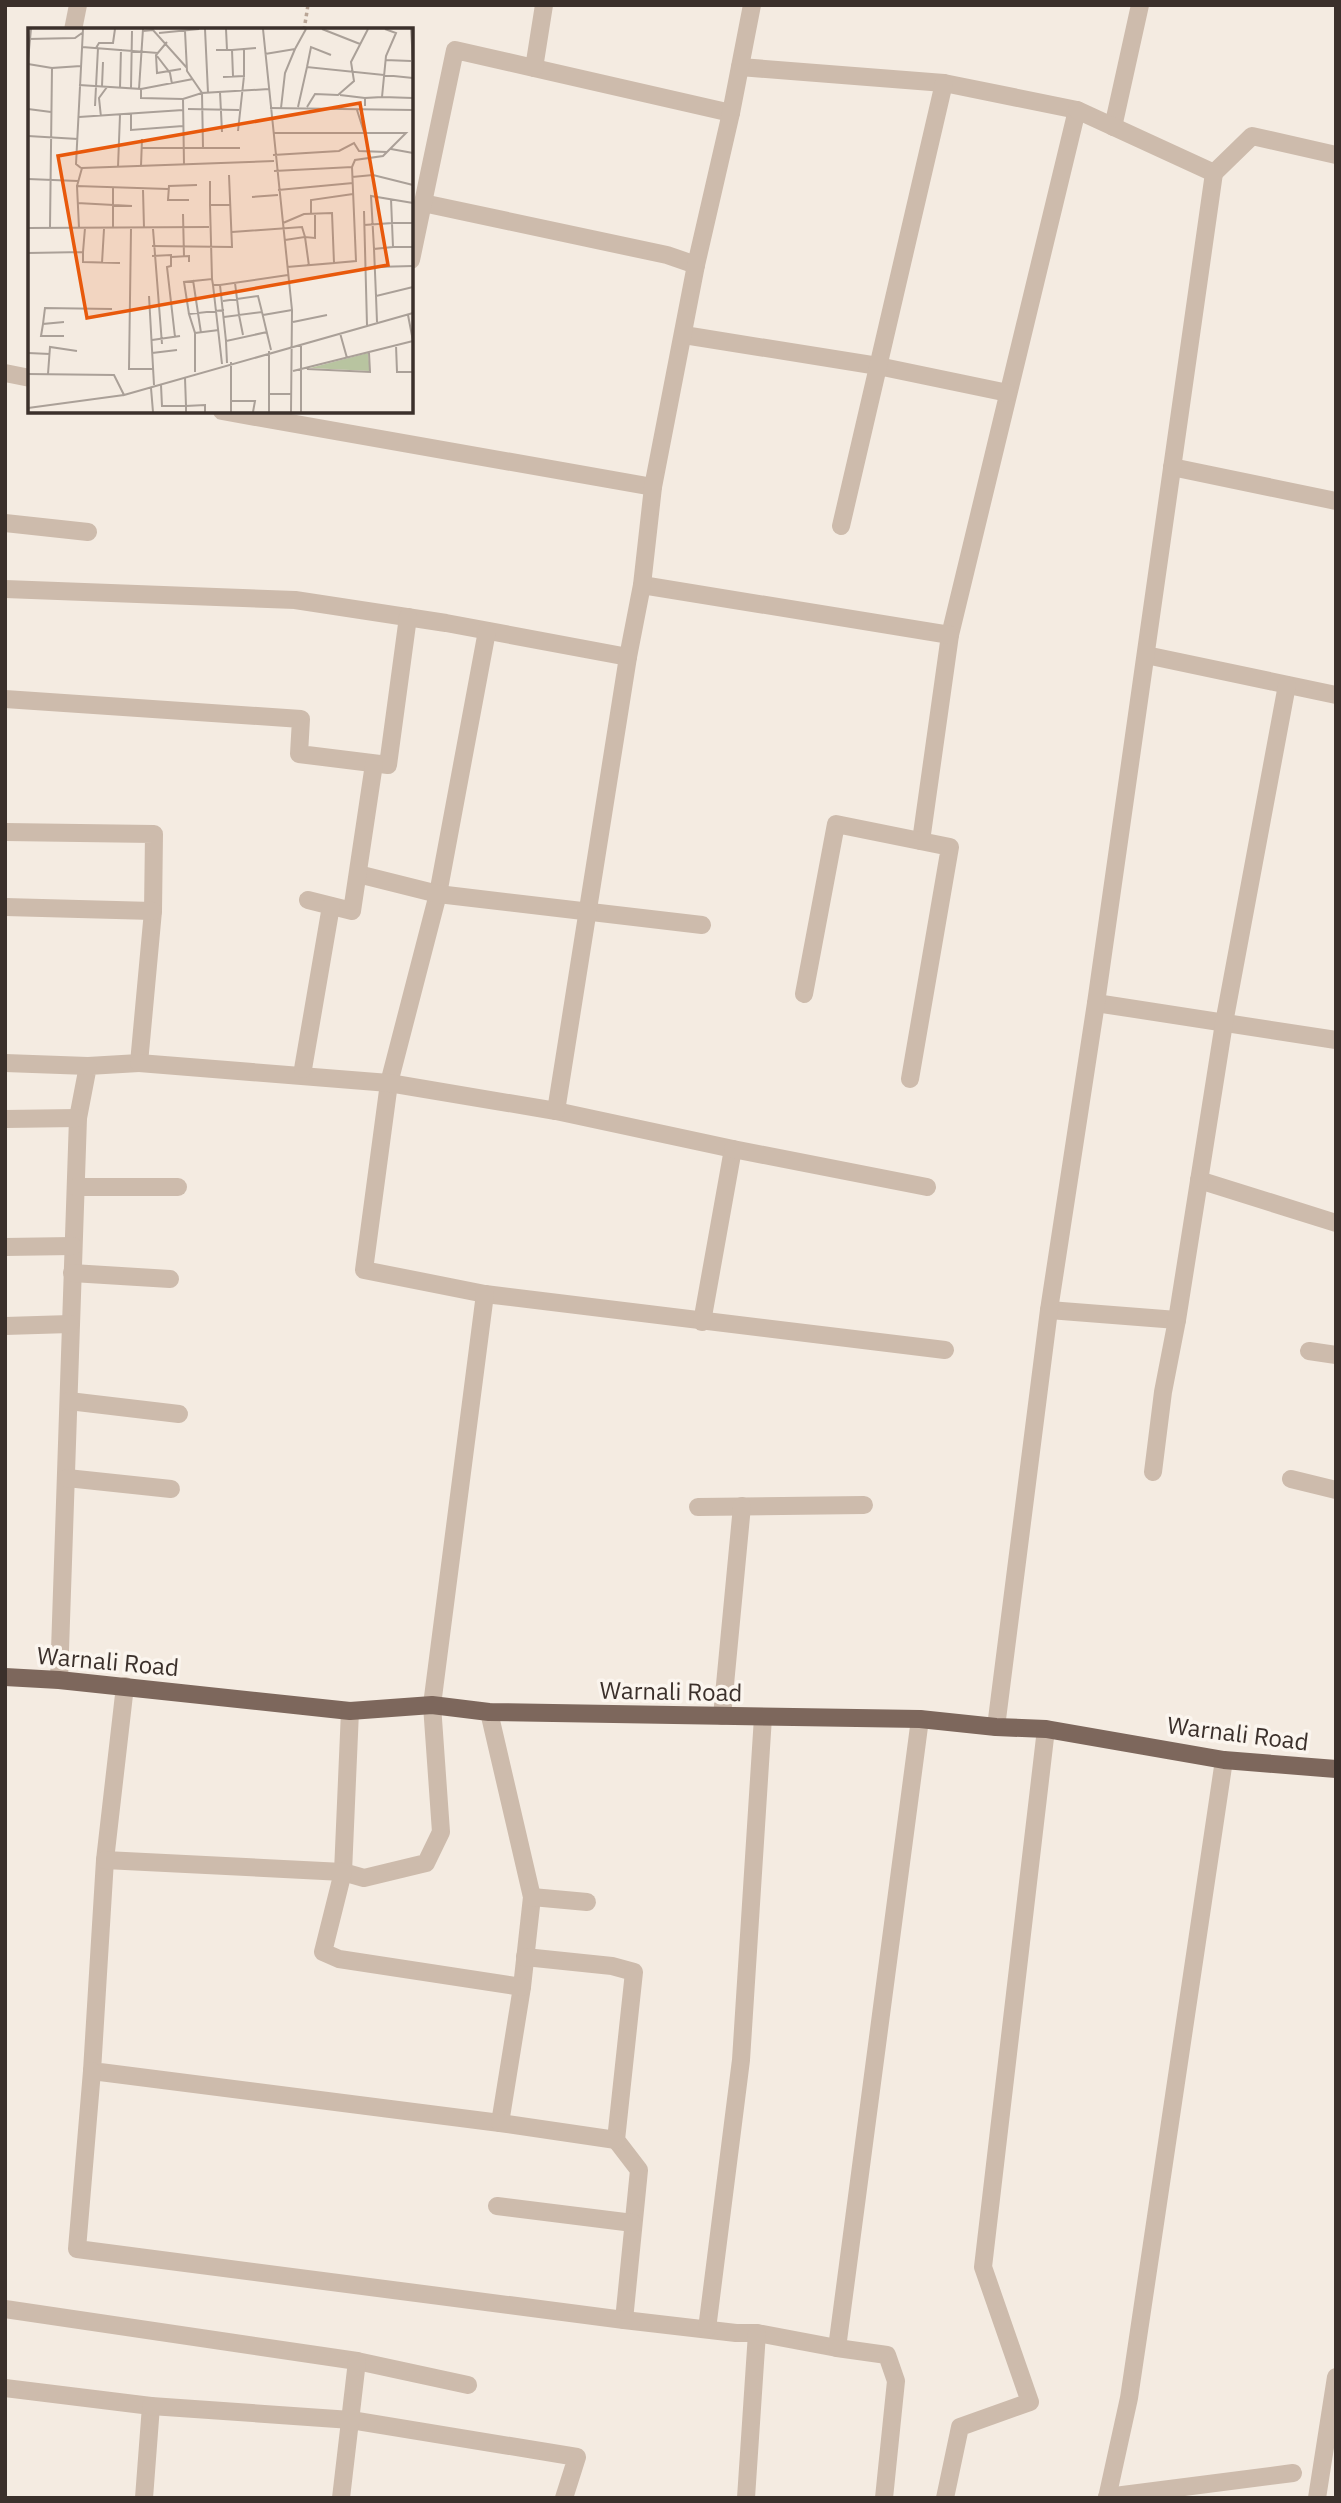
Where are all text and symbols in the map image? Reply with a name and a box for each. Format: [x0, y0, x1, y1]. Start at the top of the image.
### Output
inset map [28, 28, 413, 413]
street label: Warnali Road [36, 1639, 180, 1683]
street label: Warnali Road [599, 1674, 743, 1708]
street label: Warnali Road [1165, 1708, 1311, 1758]

